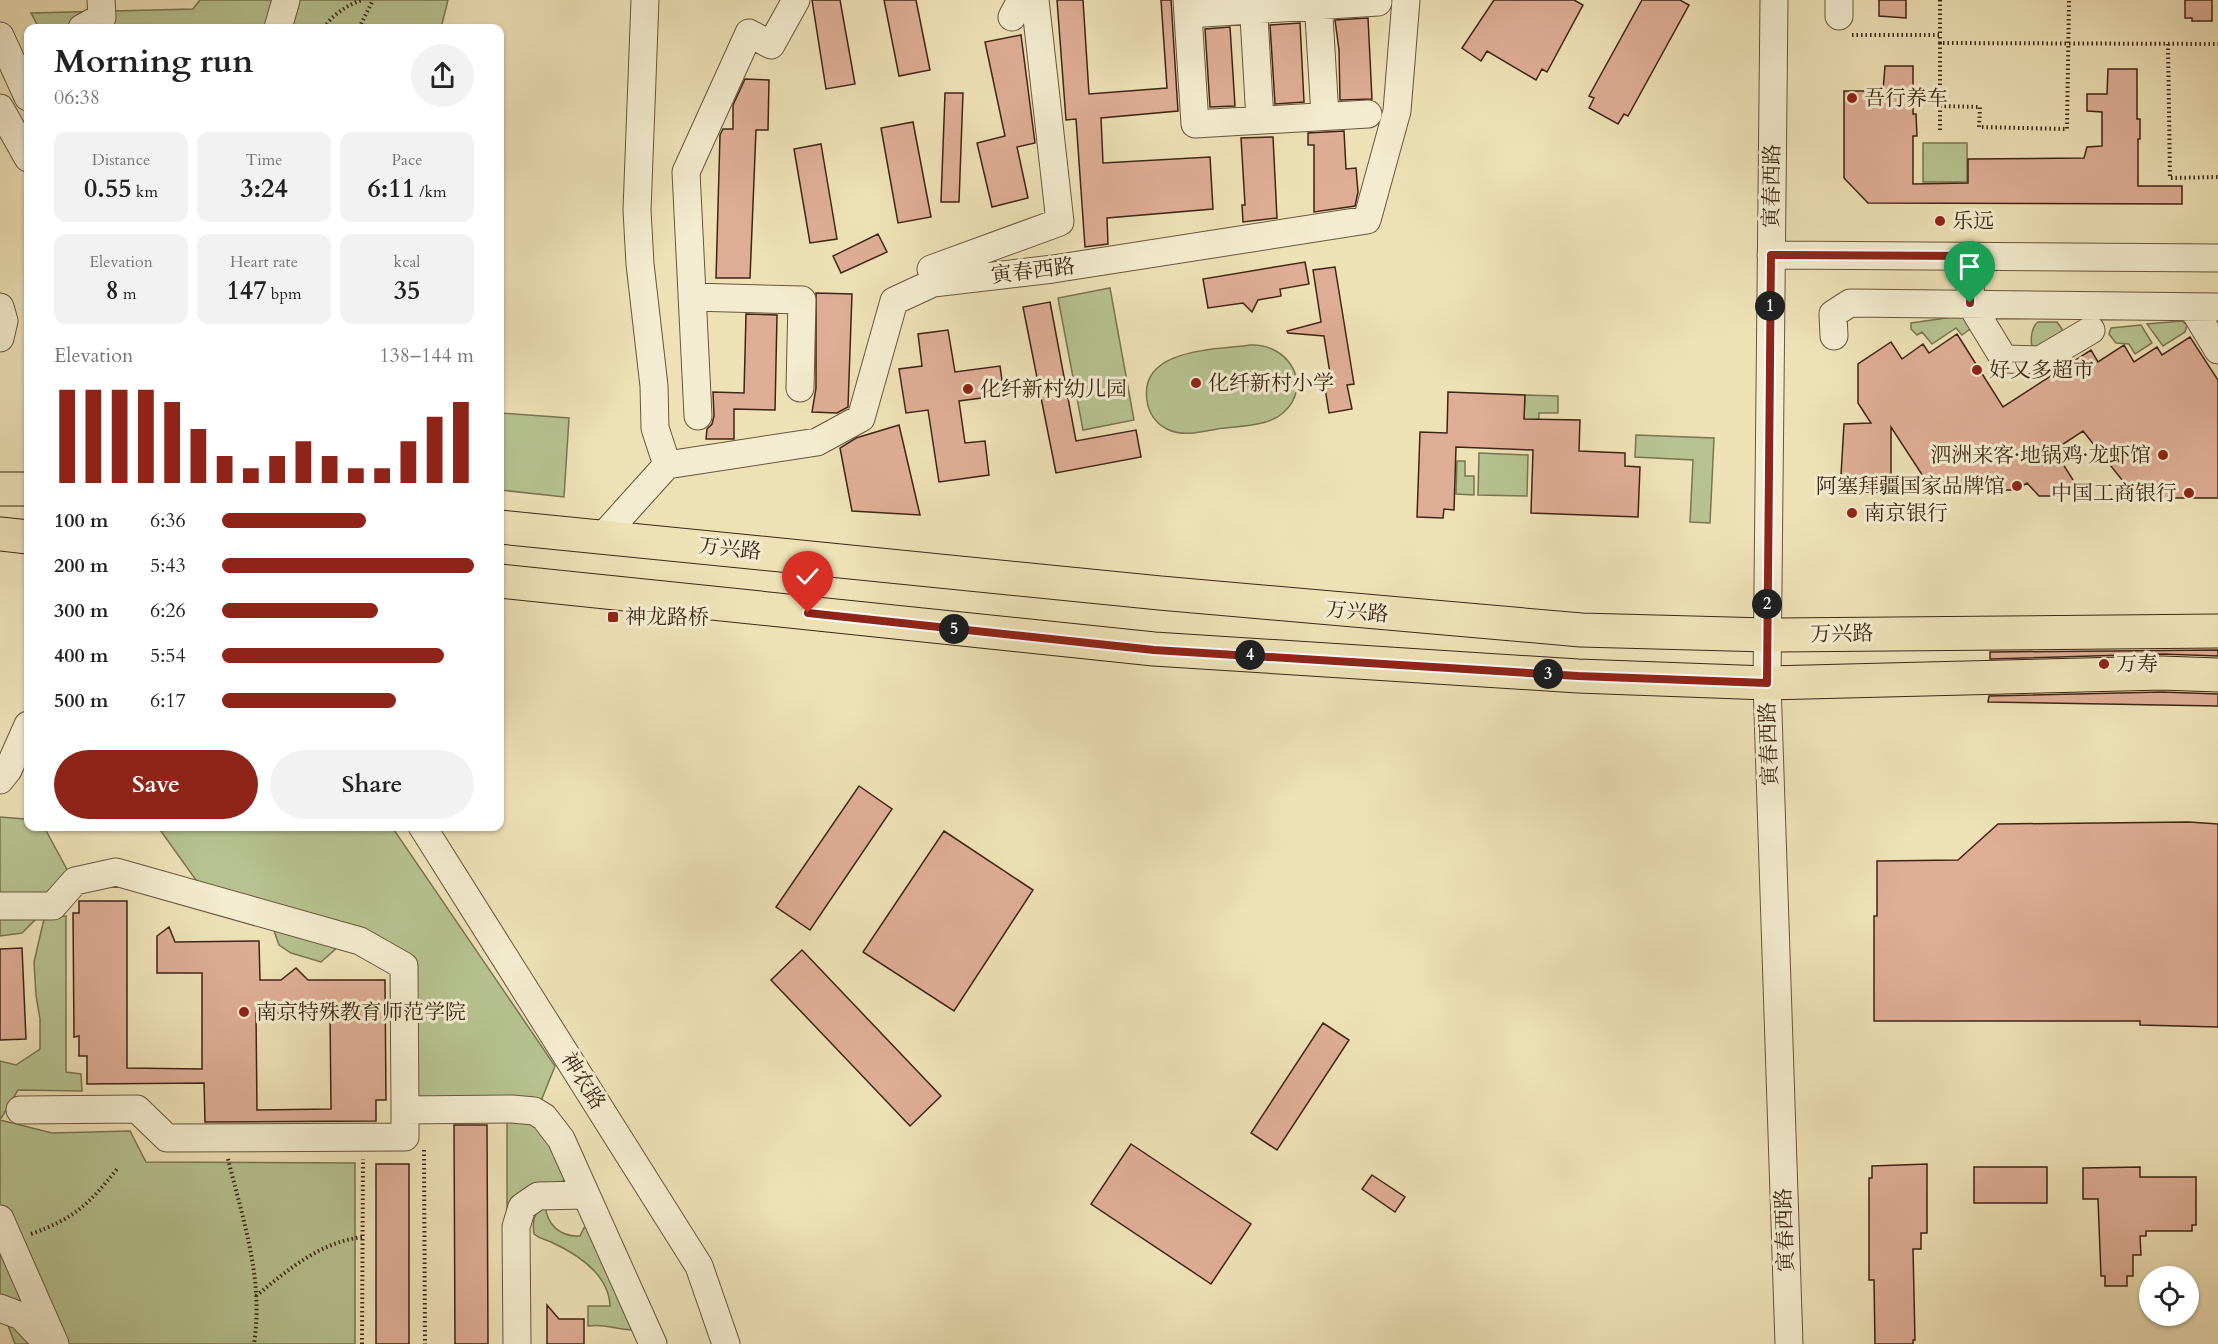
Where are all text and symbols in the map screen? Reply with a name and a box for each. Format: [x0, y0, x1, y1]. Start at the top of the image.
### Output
text: Morning run [54, 39, 254, 84]
button: share [411, 44, 474, 107]
text: 06:38 [54, 84, 100, 111]
place label: 吾行养车 [1864, 84, 1948, 113]
marker: 吾行养车 [1845, 91, 1859, 105]
street label: 寅春西路 [1757, 144, 1787, 228]
text: Distance [92, 149, 150, 171]
text: Time [245, 149, 283, 171]
text: Pace [392, 149, 422, 171]
text: 0.55 [84, 171, 132, 206]
text: 3:24 [240, 171, 288, 206]
text: 6:11 [367, 171, 415, 206]
text: km [132, 181, 158, 203]
text: /km [415, 181, 447, 203]
place label: 乐远 [1952, 207, 1994, 236]
marker: 乐远 [1933, 214, 1947, 228]
pin [1944, 241, 1995, 303]
icon: arrive [1953, 250, 1986, 283]
text: Elevation [89, 251, 153, 273]
text: Heart rate [230, 251, 298, 273]
text: kcal [394, 251, 420, 273]
street label: 寅春西路 [990, 251, 1076, 291]
text: 8 [105, 273, 119, 308]
text: 147 [227, 273, 267, 308]
text: 35 [394, 273, 420, 308]
text: m [119, 283, 137, 305]
text: bpm [267, 283, 301, 305]
pin: 1 [1755, 291, 1785, 321]
text: 1 [1766, 295, 1774, 317]
text: Elevation [54, 342, 133, 369]
text: 138–144 m [379, 342, 474, 369]
place label: 好又多超市 [1989, 356, 2094, 385]
marker: 好又多超市 [1970, 363, 1984, 377]
place label: 化纤新村小学 [1208, 369, 1334, 398]
place label: 化纤新村幼儿园 [980, 375, 1127, 404]
marker: 化纤新村小学 [1189, 376, 1203, 390]
marker: 化纤新村幼儿园 [961, 382, 975, 396]
place label: 泗洲来客·地锅鸡·龙虾馆 [1930, 441, 2151, 470]
marker: 泗洲来客·地锅鸡·龙虾馆 [2156, 448, 2170, 462]
place label: 阿塞拜疆国家品牌馆 [1816, 472, 2005, 501]
marker: 阿塞拜疆国家品牌馆 [2010, 479, 2024, 493]
place label: 中国工商银行 [2051, 479, 2177, 508]
marker: 中国工商银行 [2182, 486, 2196, 500]
place label: 南京银行 [1864, 499, 1948, 528]
marker: 南京银行 [1845, 506, 1859, 520]
text: 100 m [54, 507, 109, 534]
text: 6:36 [150, 507, 186, 534]
street label: 万兴路 [697, 531, 763, 567]
pin [782, 551, 833, 613]
text: 200 m [54, 552, 109, 579]
text: 5:43 [150, 552, 186, 579]
icon: check [791, 560, 824, 593]
pin: 2 [1752, 589, 1782, 619]
text: 2 [1763, 593, 1771, 615]
street label: 万兴路 [1324, 595, 1390, 629]
text: 300 m [54, 597, 109, 624]
text: 6:26 [150, 597, 186, 624]
place label: 神龙路桥 [625, 603, 709, 632]
marker: 神龙路桥 [606, 610, 620, 624]
pin: 5 [939, 614, 969, 644]
text: 5 [950, 618, 958, 640]
street label: 万兴路 [1810, 619, 1874, 649]
pin: 4 [1235, 640, 1265, 670]
text: 400 m [54, 642, 109, 669]
text: 5:54 [150, 642, 186, 669]
text: 4 [1246, 644, 1254, 666]
place label: 万寿 [2116, 650, 2158, 679]
marker: 万寿 [2097, 657, 2111, 671]
pin: 3 [1533, 659, 1563, 689]
text: 3 [1544, 663, 1552, 685]
text: 500 m [54, 687, 109, 714]
text: 6:17 [150, 687, 186, 714]
street label: 寅春西路 [1753, 702, 1785, 786]
button: Save [54, 750, 258, 819]
button: Share [270, 750, 474, 819]
place label: 南京特殊教育师范学院 [256, 998, 466, 1027]
marker: 南京特殊教育师范学院 [237, 1005, 251, 1019]
street label: 神农路 [554, 1047, 612, 1115]
street label: 寅春西路 [1769, 1188, 1801, 1272]
map controls [2139, 1266, 2199, 1326]
button: locate [2139, 1266, 2199, 1326]

